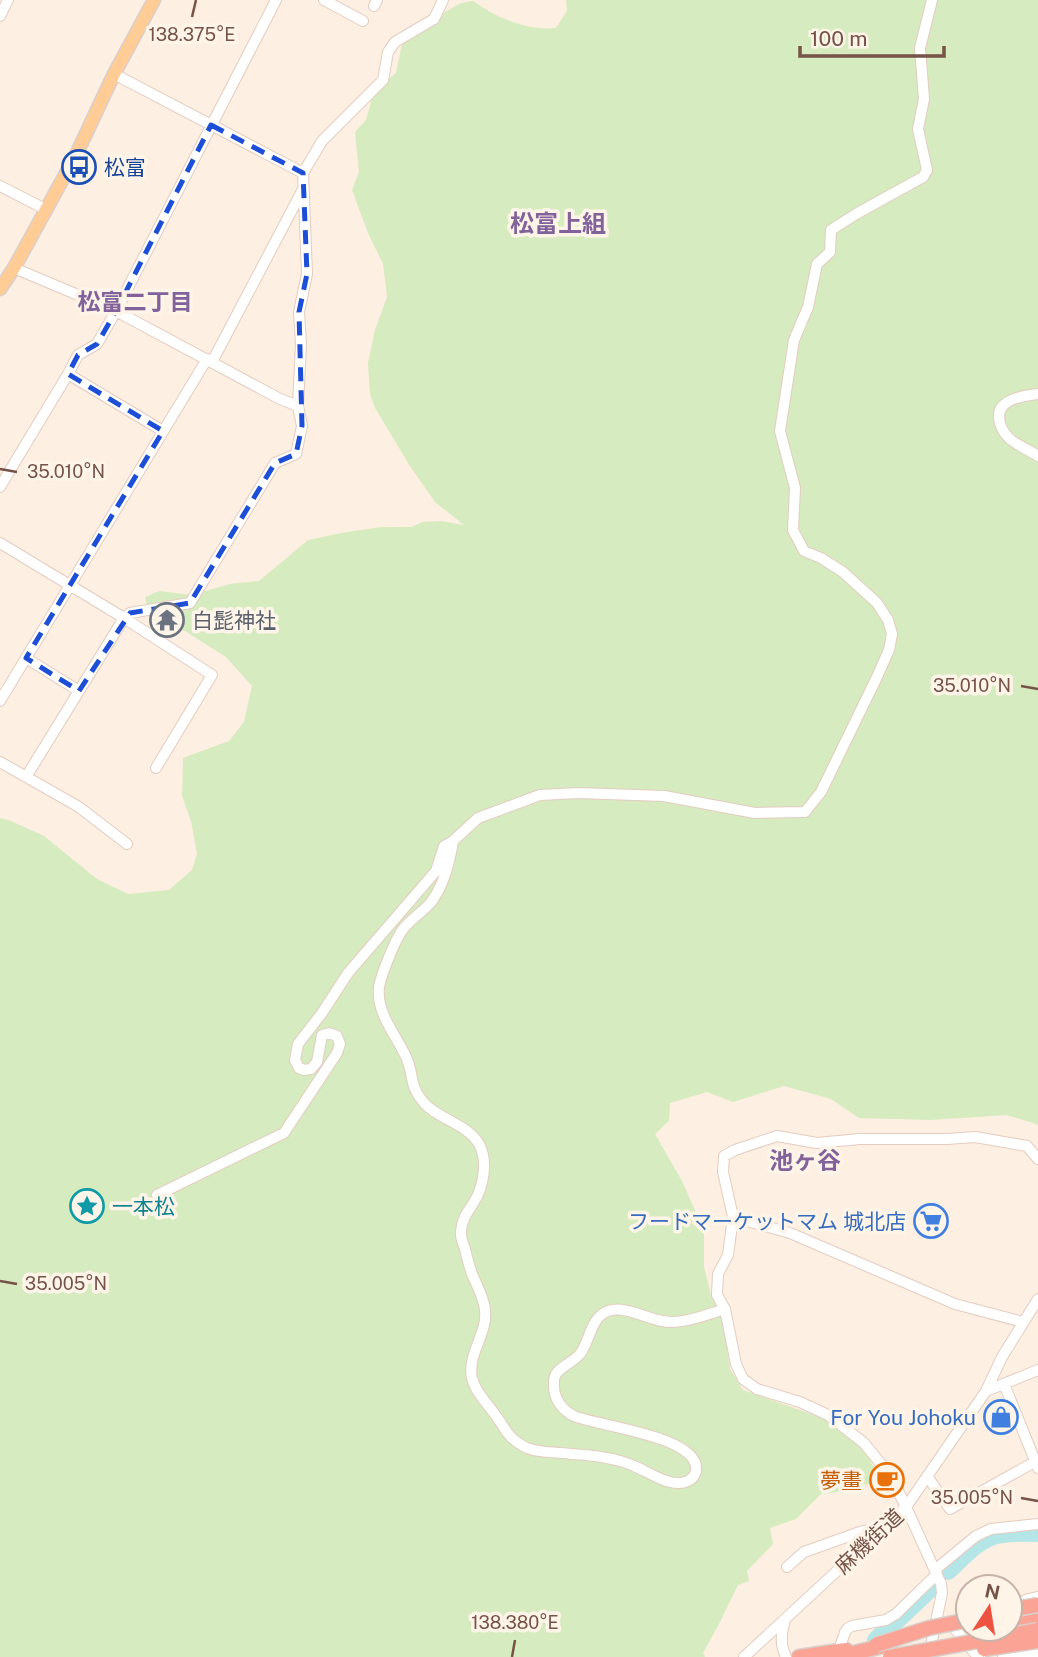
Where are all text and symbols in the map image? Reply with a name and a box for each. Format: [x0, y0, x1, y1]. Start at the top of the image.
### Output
scale bar [800, 14, 944, 58]
text: 138.375°E [148, 24, 236, 45]
text: 100 m [810, 26, 867, 51]
bus stop icon: 松富 [60, 148, 98, 186]
place label: 松富 [104, 155, 146, 180]
district label: 松富上組 [510, 209, 606, 237]
district label: 松富二丁目 [78, 288, 193, 315]
text: 35.010°N [27, 461, 105, 482]
temple icon: 白髭神社 [148, 601, 186, 639]
place label: 白髭神社 [192, 608, 276, 633]
text: 35.010°N [933, 675, 1011, 696]
district label: 池ヶ谷 [769, 1146, 841, 1174]
place icon: 一本松 [68, 1187, 106, 1225]
place label: 一本松 [112, 1194, 175, 1219]
supermarket icon: フードマーケットマム 城北店 [912, 1202, 950, 1240]
place label: フードマーケットマム 城北店 [628, 1209, 906, 1234]
text: 35.005°N [25, 1273, 107, 1294]
shop icon: For You Johoku [982, 1398, 1020, 1436]
place label: For You Johoku [830, 1405, 976, 1430]
cafe icon: 夢畫 [868, 1461, 906, 1499]
place label: 夢畫 [820, 1468, 862, 1493]
text: 35.005°N [931, 1487, 1013, 1508]
street label: 麻機街道 [830, 1503, 908, 1579]
north arrow [954, 1573, 1024, 1643]
text: N [983, 1579, 1002, 1604]
text: 138.380°E [471, 1612, 559, 1633]

